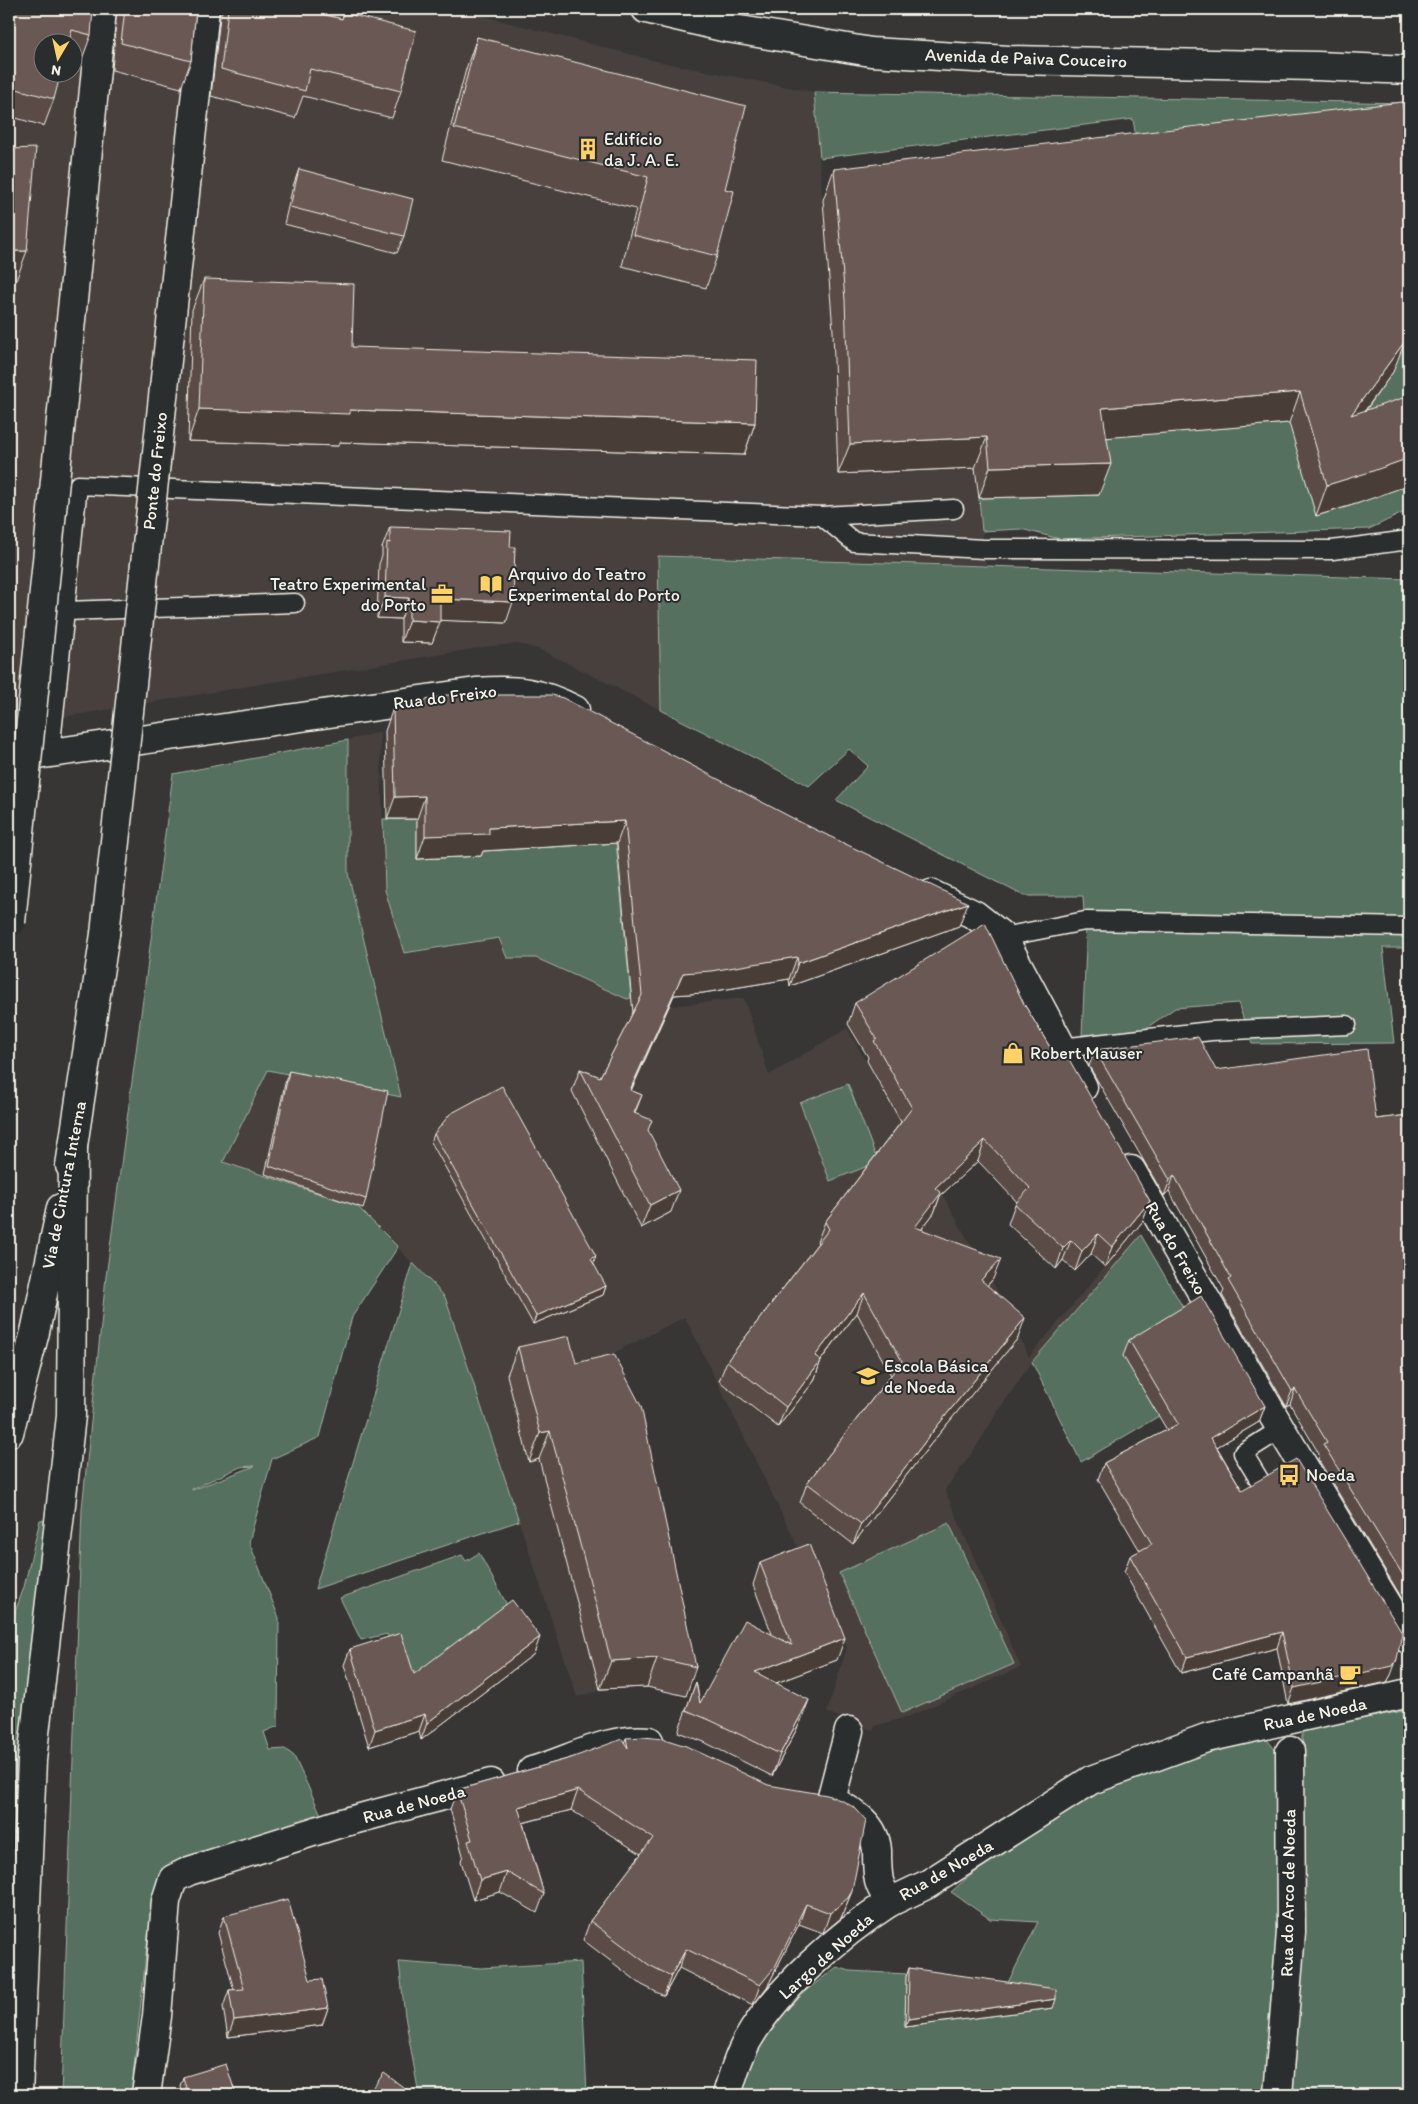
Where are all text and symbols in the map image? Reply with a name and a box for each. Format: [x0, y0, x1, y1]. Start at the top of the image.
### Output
north arrow [32, 32, 82, 82]
street label: Avenida de Paiva Couceiro [925, 43, 1127, 73]
text: N [50, 61, 62, 79]
place label: Edifício da J. A. E. [604, 128, 679, 171]
building icon: Edifício da J. A. E. [575, 136, 601, 162]
street label: Ponte do Freixo [138, 411, 172, 531]
place label: Arquivo do Teatro Experimental do Porto [508, 563, 680, 606]
library icon: Arquivo do Teatro Experimental do Porto [478, 571, 504, 597]
place label: Teatro Experimental do Porto [270, 573, 426, 616]
office icon: Teatro Experimental do Porto [429, 581, 455, 607]
street label: Rua do Freixo [392, 680, 498, 714]
shop icon: Robert Mauser [1000, 1040, 1026, 1066]
place label: Robert Mauser [1030, 1042, 1142, 1064]
street label: Via de Cintura Interna [37, 1099, 91, 1271]
street label: Rua do Freixo [1140, 1197, 1212, 1299]
place label: Escola Básica de Noeda [884, 1355, 989, 1398]
school or university icon: Escola Básica de Noeda [855, 1363, 881, 1389]
bus stop icon: Noeda [1276, 1462, 1302, 1488]
place label: Noeda [1306, 1464, 1356, 1486]
cafe icon: Café Campanhã [1337, 1661, 1363, 1687]
place label: Café Campanhã [1212, 1663, 1335, 1685]
street label: Rua de Noeda [1261, 1692, 1369, 1736]
street label: Rua de Noeda [360, 1780, 468, 1828]
street label: Rua do Arco de Noeda [1276, 1809, 1300, 1977]
street label: Rua de Noeda [895, 1834, 998, 1906]
street label: Largo de Noeda [774, 1907, 878, 2004]

